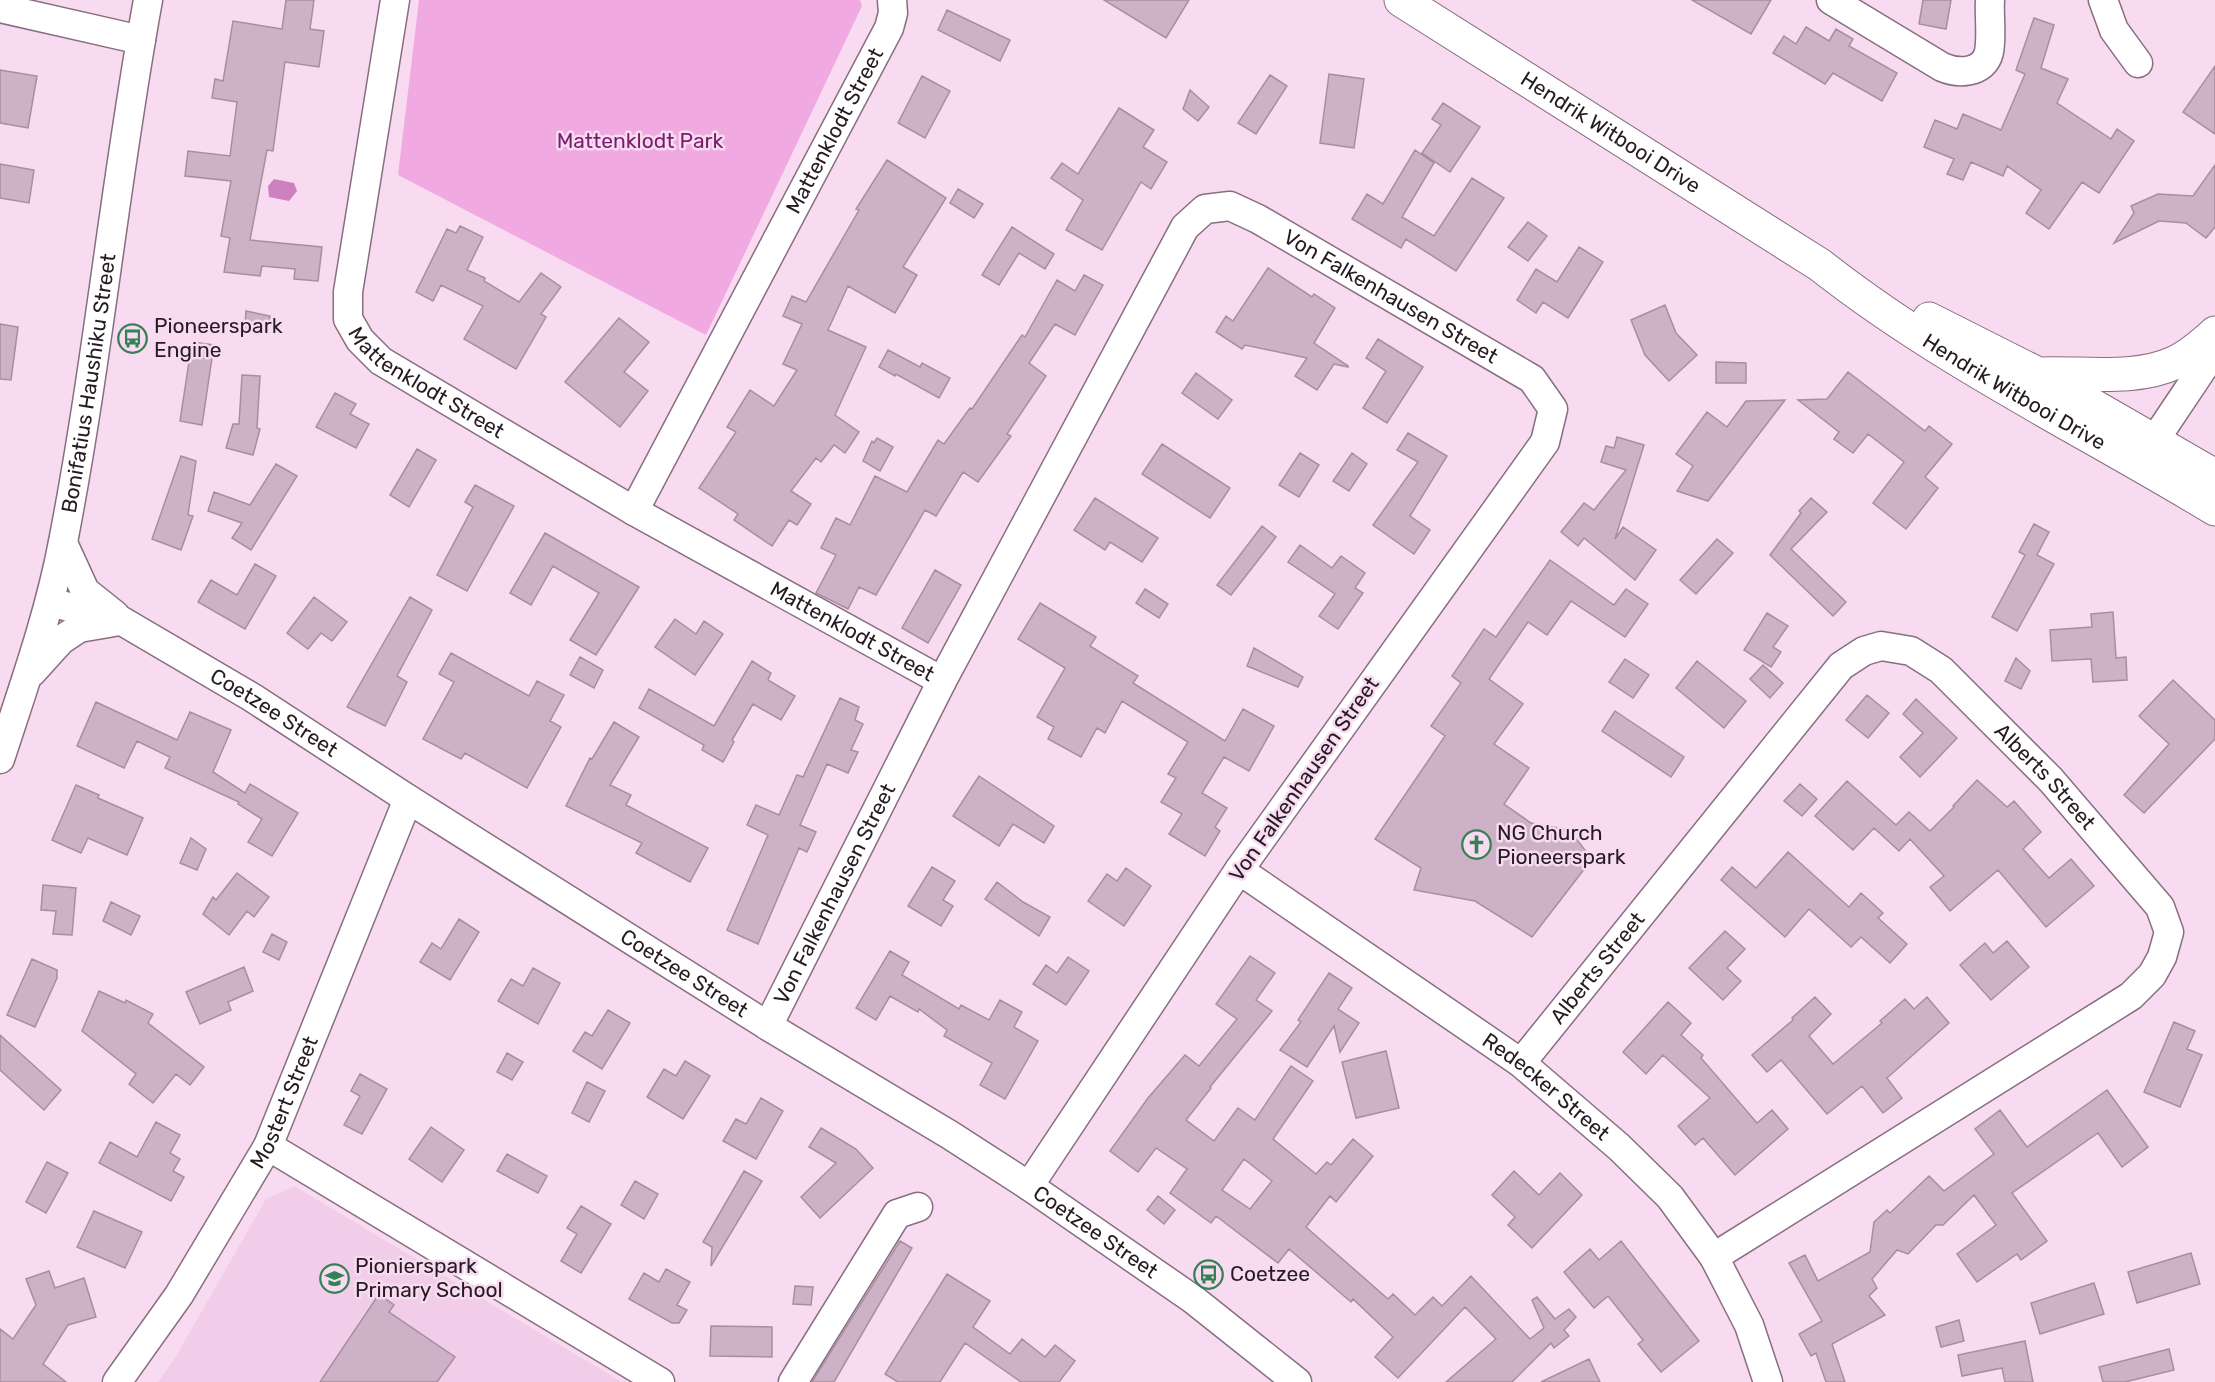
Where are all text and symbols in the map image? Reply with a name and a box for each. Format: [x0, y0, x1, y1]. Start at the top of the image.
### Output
street label: Mattenklodt Street [780, 43, 888, 218]
street label: Hendrik Witbooi Drive [1516, 66, 1705, 198]
park label: Mattenklodt Park [557, 128, 723, 153]
street label: Von Falkenhausen Street [1279, 224, 1503, 368]
street label: Bonifatius Haushiku Street [56, 252, 121, 515]
place label: Pioneerspark Engine [154, 313, 283, 362]
bus stop icon: Pioneerspark Engine [117, 322, 149, 354]
street label: Mattenklodt Street [343, 322, 509, 443]
street label: Hendrik Witbooi Drive [1918, 328, 2110, 455]
street label: Mattenklodt Street [766, 576, 939, 686]
street label: Coetzee Street [206, 663, 343, 762]
street label: Von Falkenhausen Street [1223, 672, 1384, 886]
street label: Alberts Street [1990, 718, 2101, 835]
street label: Von Falkenhausen Street [768, 779, 900, 1008]
place label: NG Church Pioneerspark [1497, 820, 1626, 869]
church icon: NG Church Pioneerspark [1460, 829, 1492, 861]
street label: Alberts Street [1545, 907, 1650, 1029]
street label: Coetzee Street [616, 923, 753, 1022]
street label: Redecker Street [1478, 1027, 1615, 1145]
street label: Mostert Street [244, 1032, 323, 1173]
street label: Coetzee Street [1029, 1180, 1163, 1283]
place label: Pionierspark Primary School [355, 1253, 503, 1302]
bus stop icon: Coetzee [1193, 1258, 1225, 1290]
place label: Coetzee [1230, 1261, 1310, 1286]
school or university icon: Pionierspark Primary School [318, 1262, 350, 1294]

